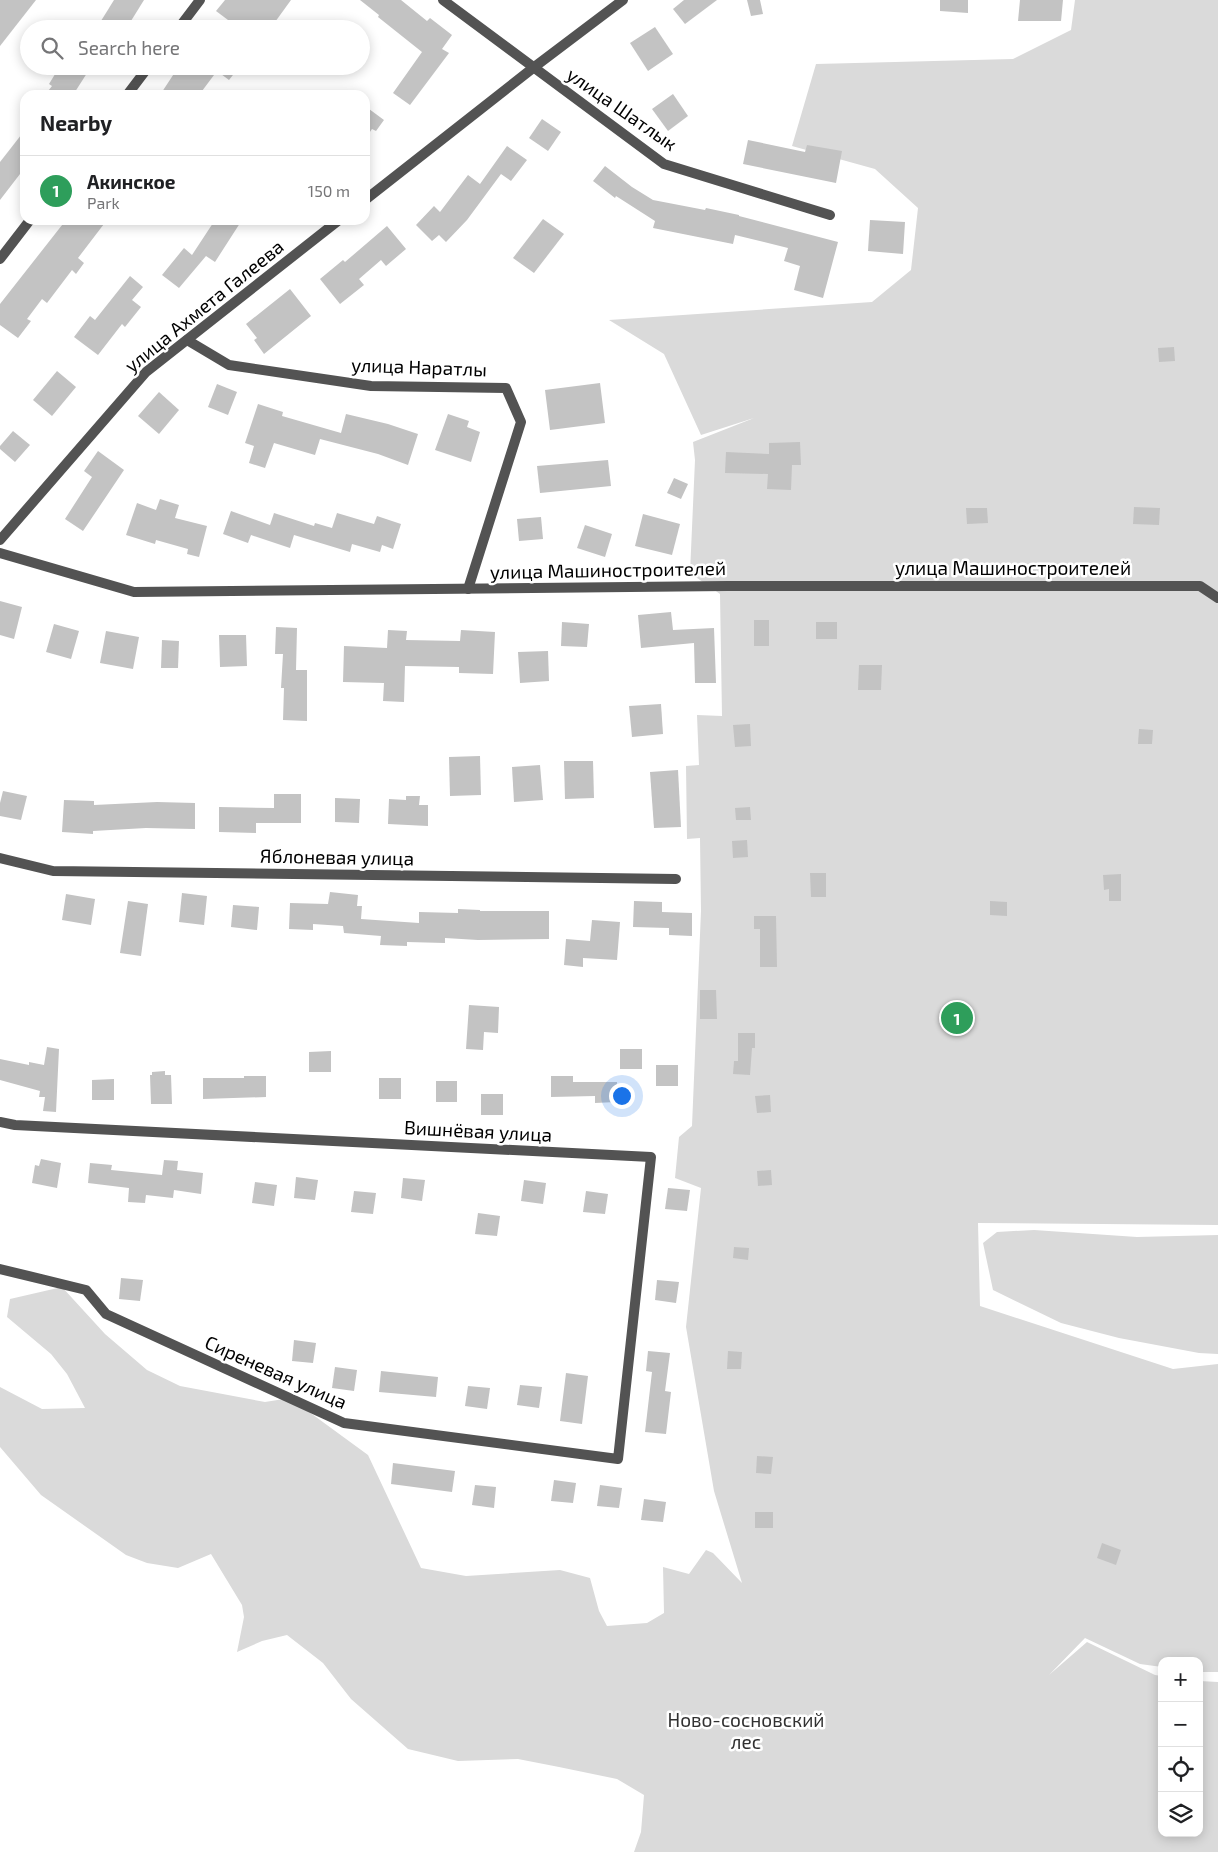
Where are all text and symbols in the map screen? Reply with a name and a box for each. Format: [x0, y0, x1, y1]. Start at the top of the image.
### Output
search box [20, 20, 370, 75]
icon: search [38, 34, 66, 62]
text: Search here [78, 36, 180, 59]
street label: улица Шатлык [562, 62, 682, 156]
text: Nearby [40, 110, 112, 135]
text: Акинское [87, 170, 176, 193]
text: 1 [53, 181, 59, 200]
text: 150 m [308, 181, 350, 200]
text: Park [87, 193, 120, 212]
street label: улица Ахмета Галеева [120, 234, 288, 378]
street label: улица Наратлы [351, 353, 487, 381]
street label: улица Машиностроителей [490, 556, 726, 584]
street label: улица Машиностроителей [895, 556, 1131, 580]
street label: Яблоневая улица [260, 844, 414, 870]
pin: 1 [941, 999, 973, 1037]
your location [609, 1083, 635, 1109]
street label: Вишнёвая улица [403, 1115, 553, 1147]
street label: Сиреневая улица [201, 1330, 351, 1414]
map controls [1158, 1657, 1203, 1837]
button: + [1158, 1657, 1203, 1702]
button: − [1158, 1702, 1203, 1747]
park label: Ново-сосновский лес [667, 1708, 825, 1753]
button: locate [1158, 1747, 1203, 1792]
button: layers [1158, 1792, 1203, 1837]

